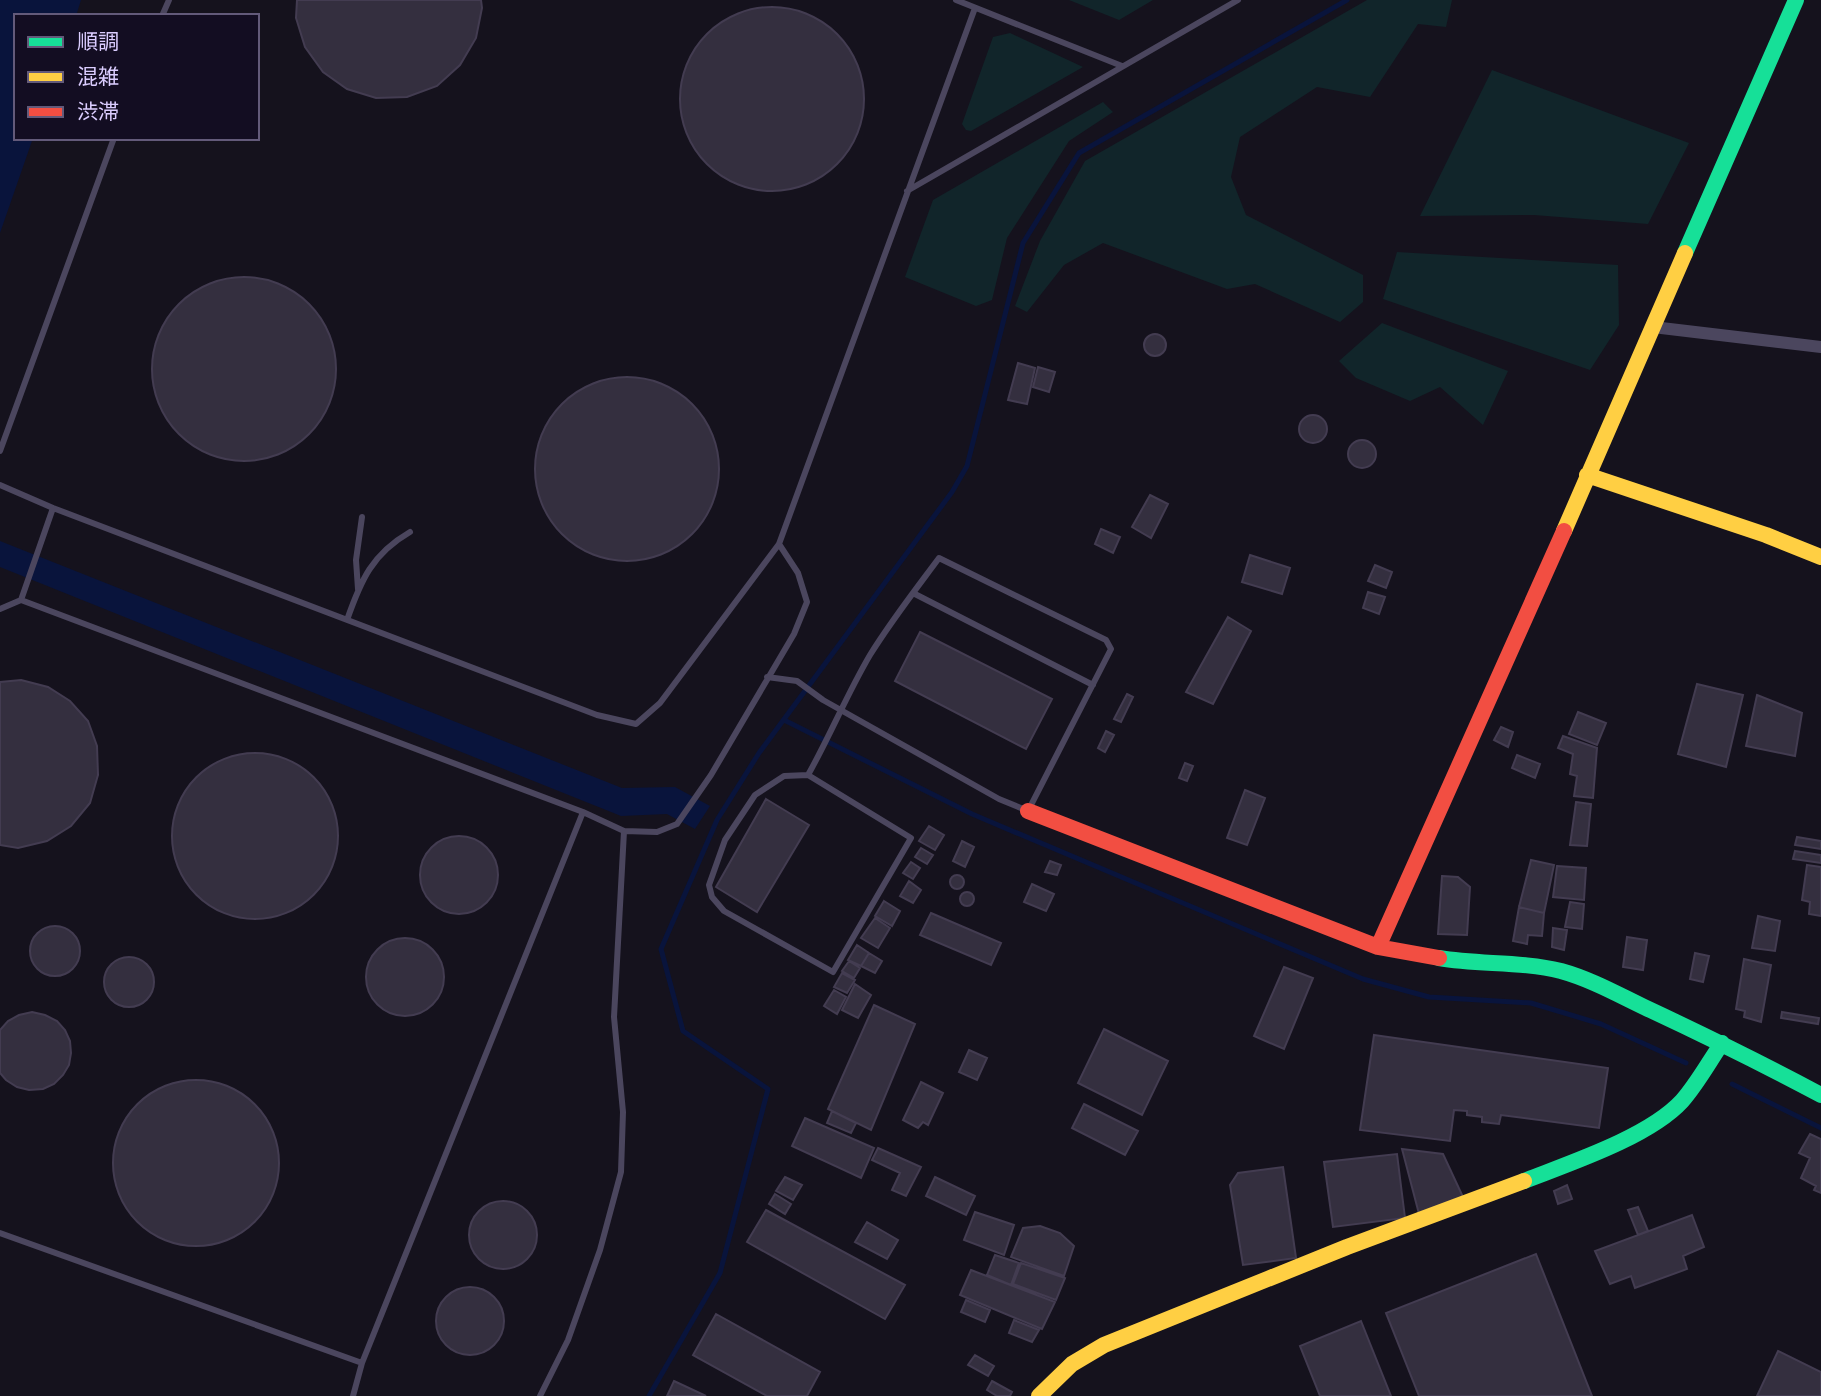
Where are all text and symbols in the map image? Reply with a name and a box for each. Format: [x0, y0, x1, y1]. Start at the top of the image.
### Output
legend [14, 14, 259, 140]
text: 順調 [77, 29, 119, 54]
text: 混雑 [77, 64, 119, 89]
text: 渋滞 [77, 99, 119, 124]

